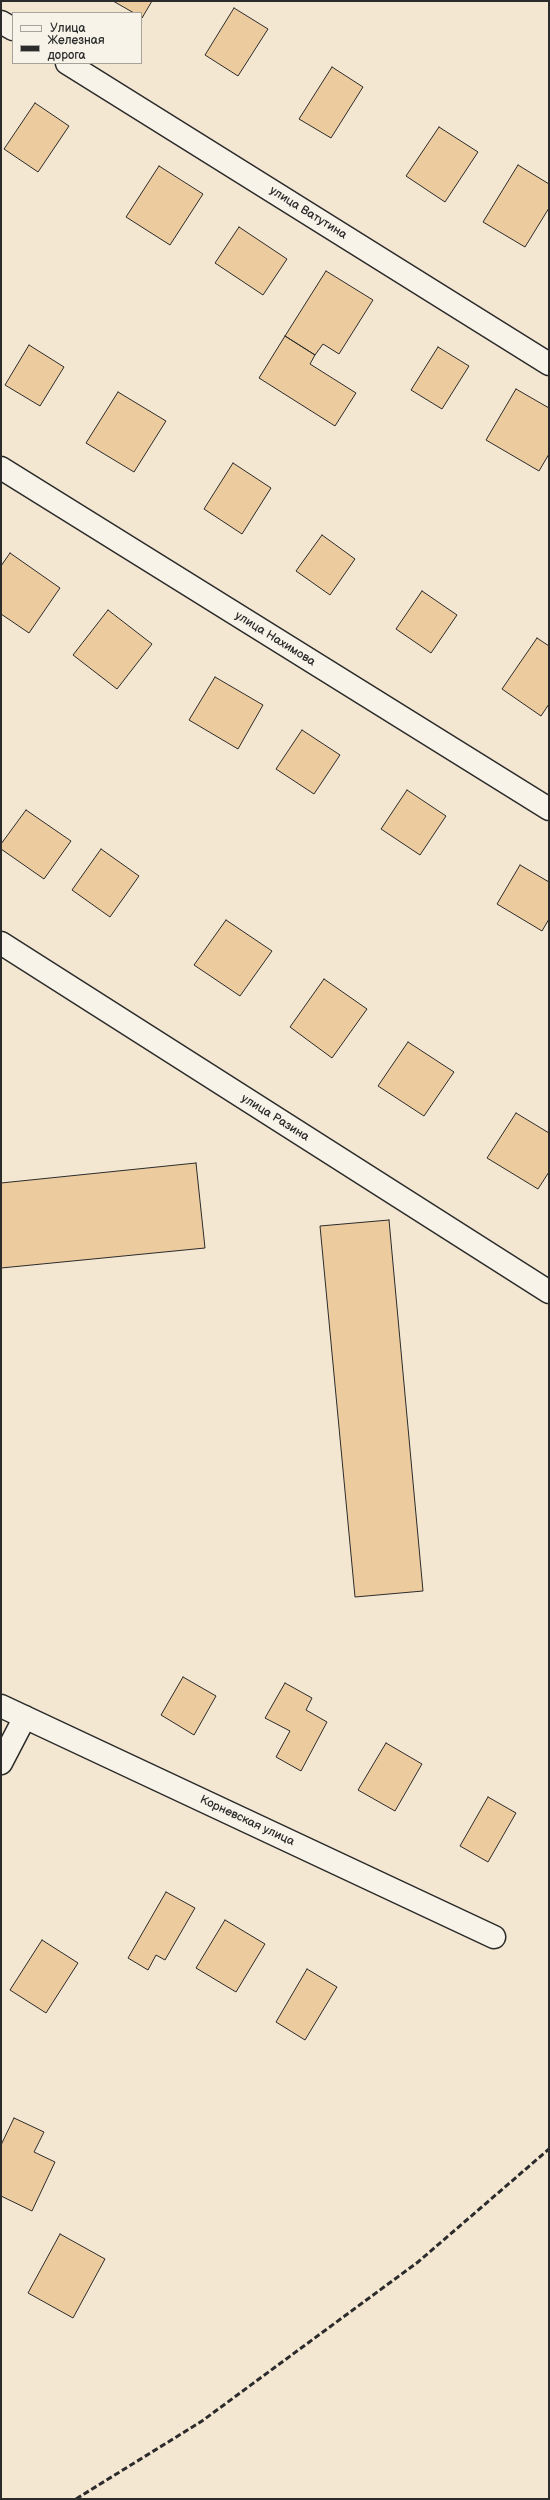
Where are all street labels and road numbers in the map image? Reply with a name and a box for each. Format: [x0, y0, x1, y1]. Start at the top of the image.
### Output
street label: улица Ватутина [267, 183, 349, 243]
street label: улица Нахимова [232, 608, 318, 670]
street label: улица Разина [238, 1091, 312, 1145]
street label: Корневская улица [197, 1793, 297, 1849]

